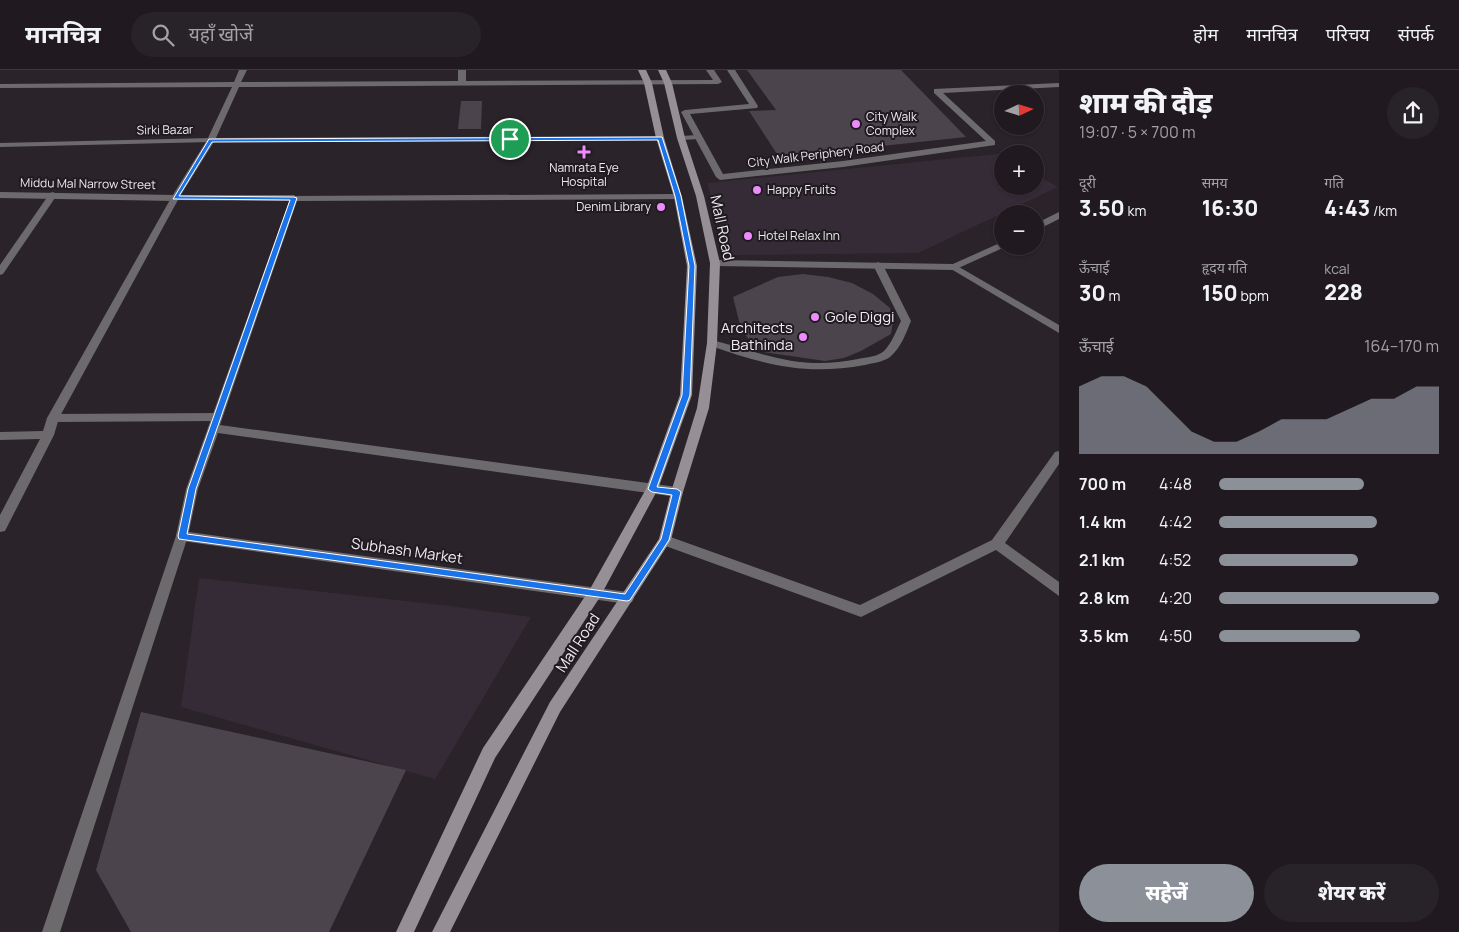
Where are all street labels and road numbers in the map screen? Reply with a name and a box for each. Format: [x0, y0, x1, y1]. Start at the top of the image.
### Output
street label: Sirki Bazar [136, 120, 194, 138]
street label: City Walk Periphery Road [747, 138, 885, 171]
street label: Middu Mal Narrow Street [20, 174, 156, 193]
street label: Mall Road [705, 193, 740, 263]
street label: Subhash Market [350, 532, 464, 569]
street label: Mall Road [551, 609, 604, 676]

